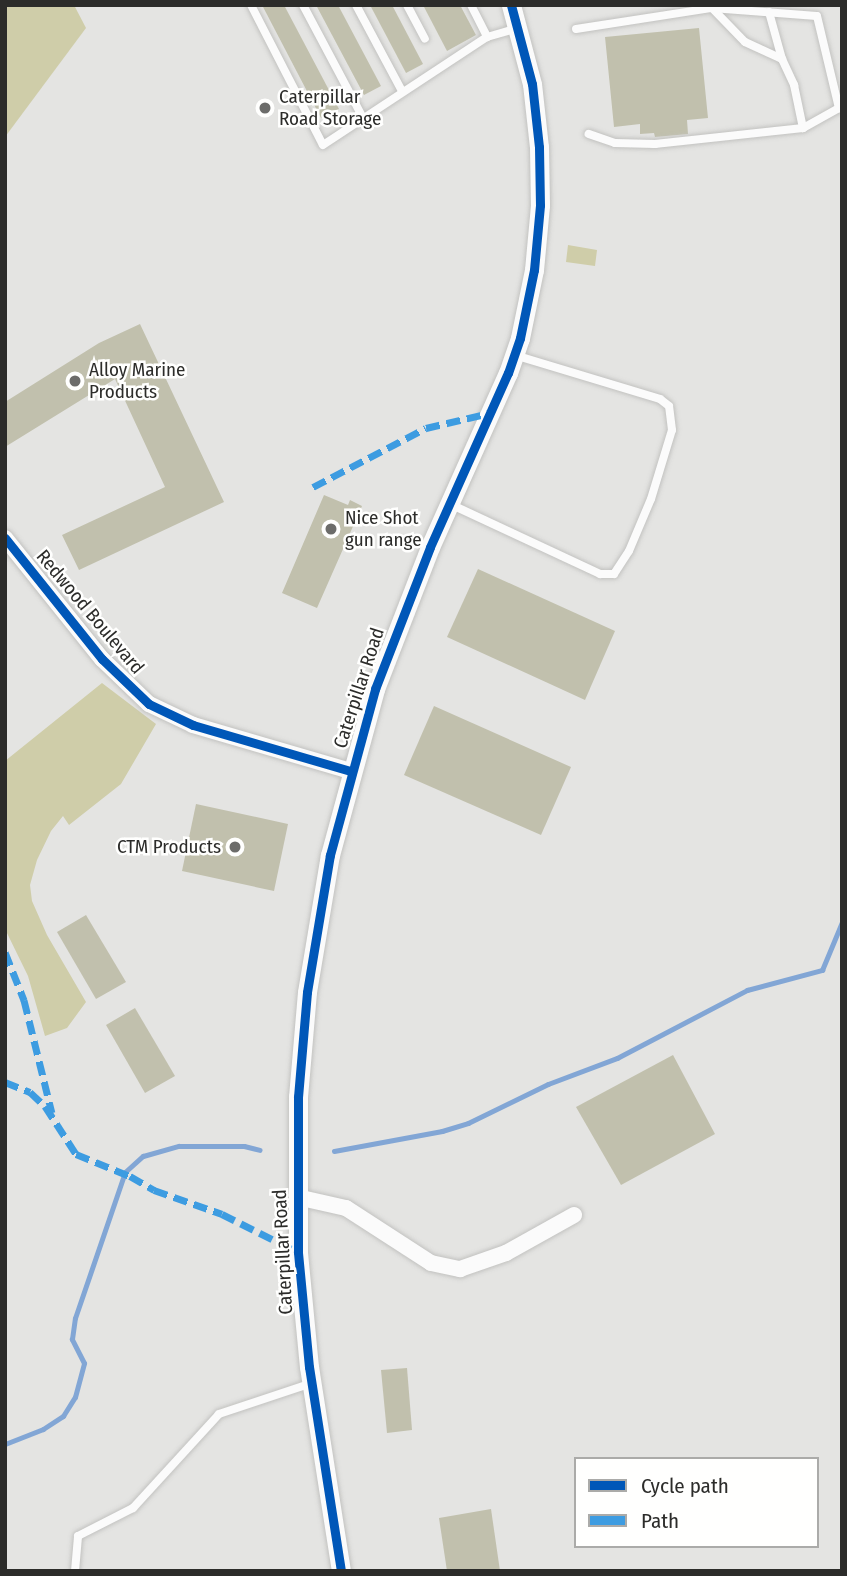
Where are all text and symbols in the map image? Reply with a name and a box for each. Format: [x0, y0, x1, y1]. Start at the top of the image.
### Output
place label: Caterpillar Road Storage [279, 86, 381, 130]
marker: Caterpillar Road Storage [257, 100, 273, 116]
place label: Alloy Marine Products [89, 359, 185, 403]
marker: Alloy Marine Products [67, 373, 83, 389]
place label: Nice Shot gun range [345, 507, 422, 551]
marker: Nice Shot gun range [323, 521, 339, 537]
street label: Redwood Boulevard [31, 545, 149, 679]
street label: Caterpillar Road [329, 625, 389, 751]
place label: CTM Products [117, 836, 221, 858]
marker: CTM Products [227, 839, 243, 855]
street label: Caterpillar Road [268, 1189, 298, 1315]
legend [574, 1457, 819, 1548]
text: Cycle path [641, 1473, 729, 1499]
text: Path [641, 1508, 679, 1534]

